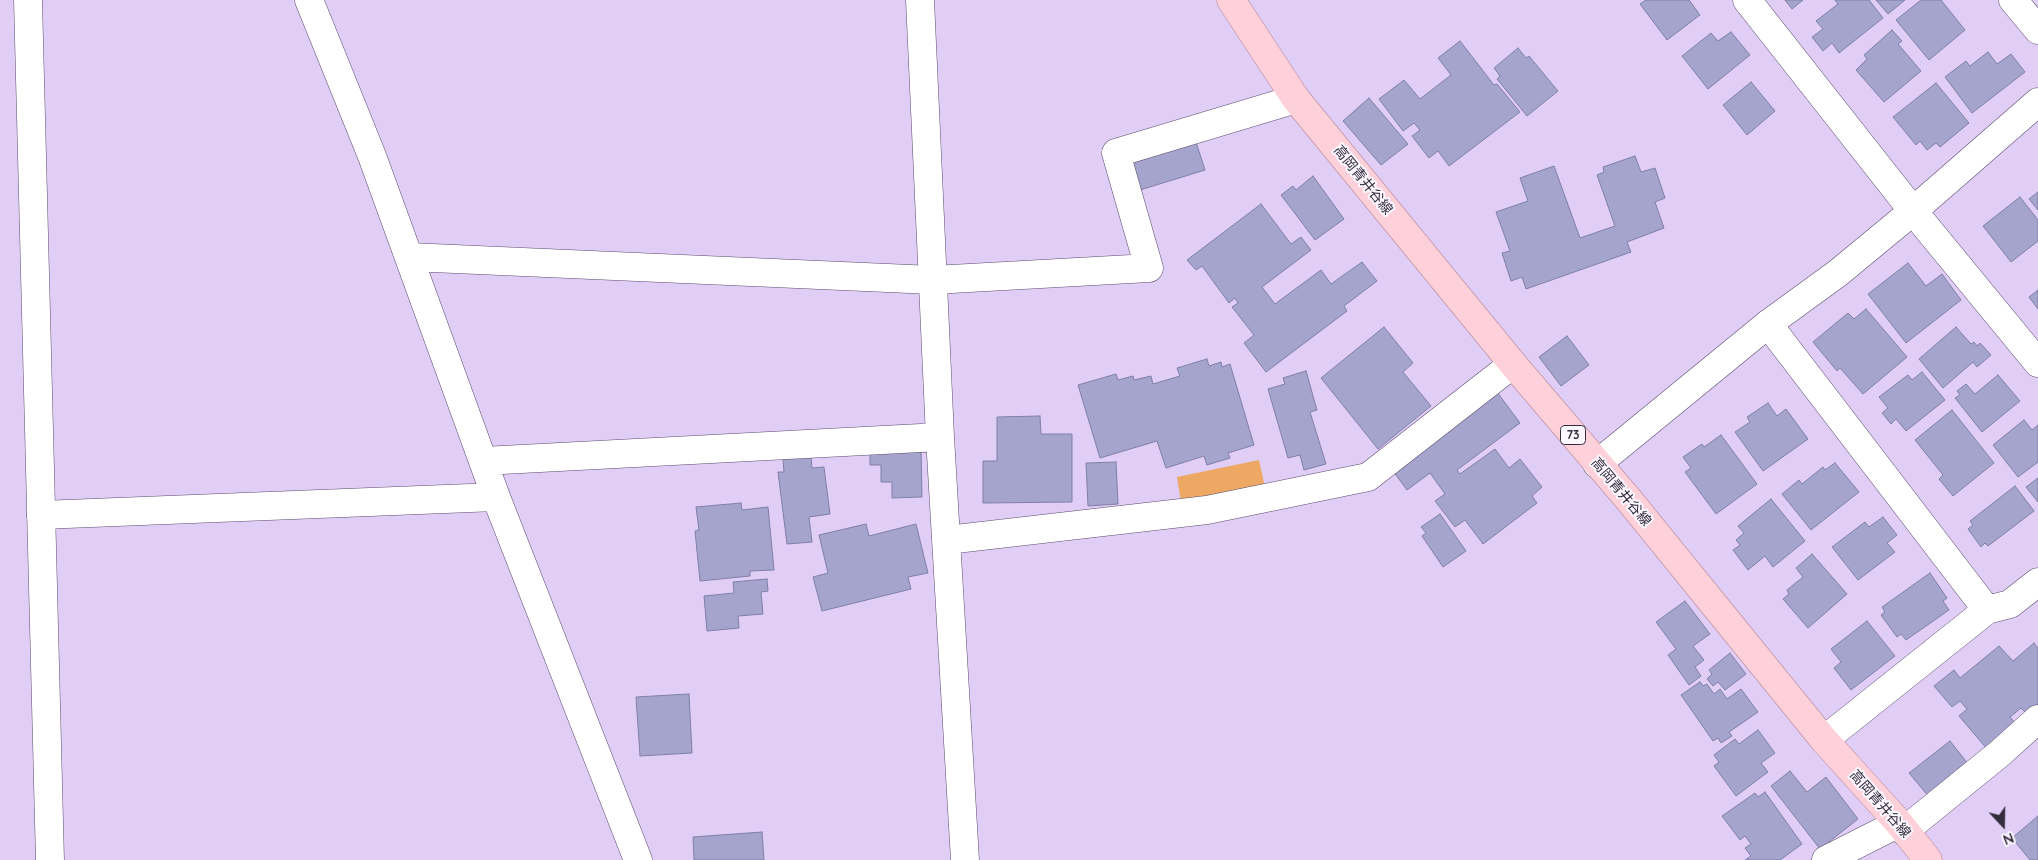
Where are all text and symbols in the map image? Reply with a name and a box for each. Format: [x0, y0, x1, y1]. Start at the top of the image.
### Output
street label: 高岡青井谷線 [1330, 142, 1396, 218]
road number: 73 [1560, 426, 1586, 444]
street label: 高岡青井谷線 [1588, 454, 1654, 530]
street label: 高岡青井谷線 [1846, 767, 1914, 841]
north arrow [1978, 800, 2028, 850]
text: N [2000, 829, 2016, 849]

